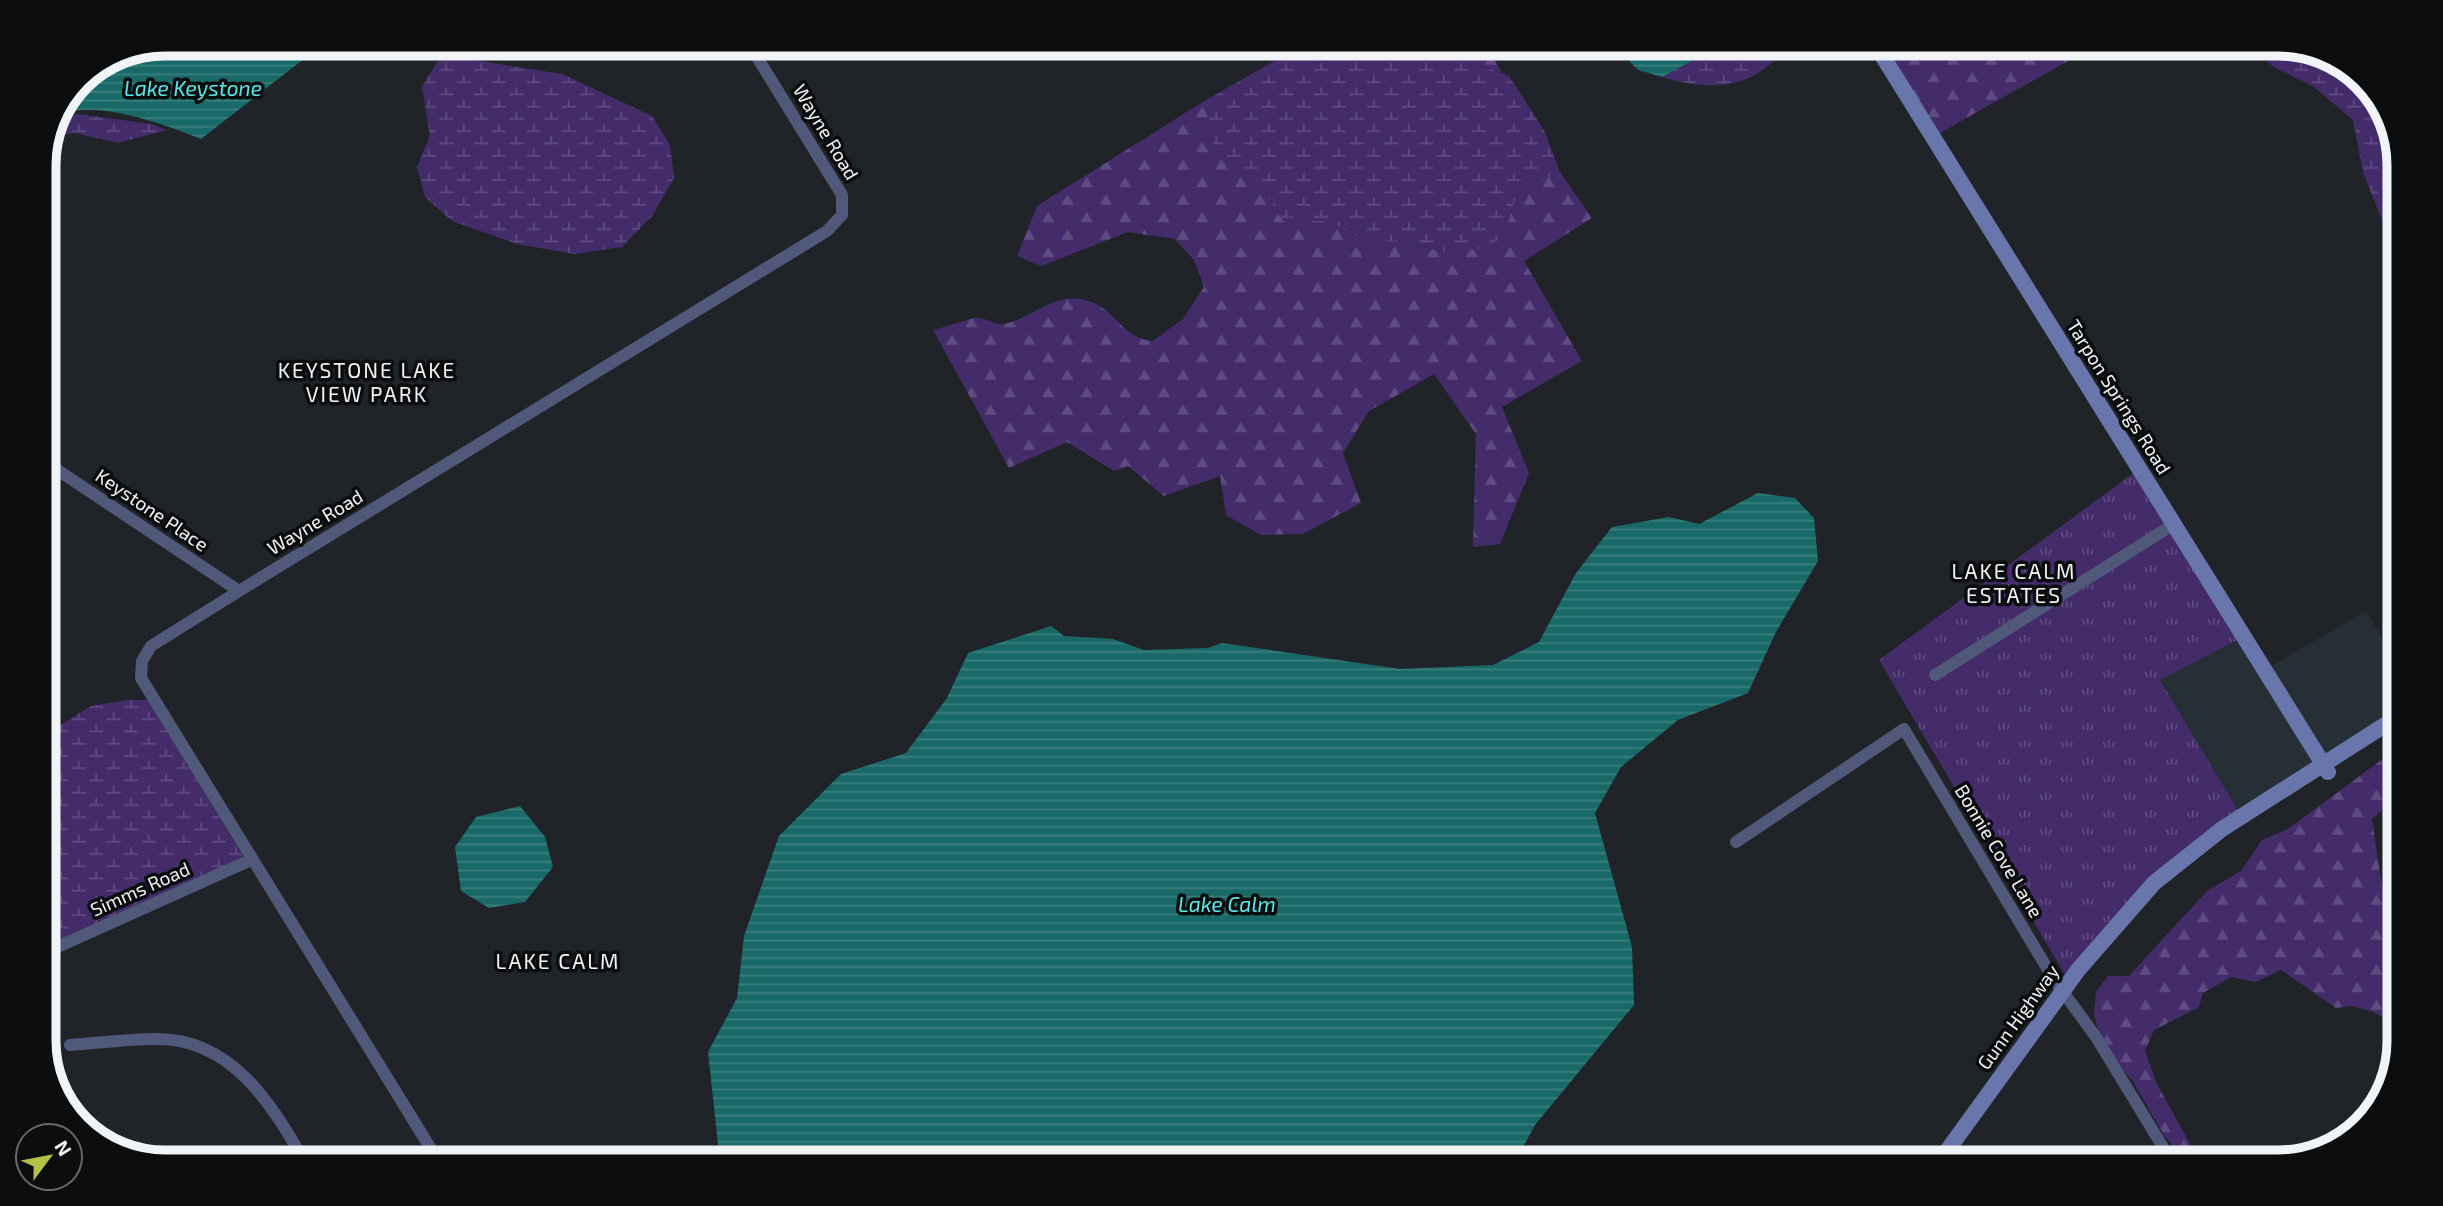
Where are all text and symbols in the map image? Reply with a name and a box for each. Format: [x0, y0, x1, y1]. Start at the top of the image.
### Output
water label: Lake Keystone [124, 75, 262, 101]
street label: Wayne Road [789, 80, 864, 184]
street label: Tarpon Springs Road [2063, 315, 2176, 478]
district label: KEYSTONE LAKE VIEW PARK [278, 357, 456, 406]
street label: Keystone Place [92, 463, 213, 556]
street label: Wayne Road [263, 484, 367, 559]
district label: LAKE CALM ESTATES [1952, 558, 2076, 607]
street label: Bonnie Cove Lane [1951, 780, 2048, 921]
street label: Simms Road [87, 856, 193, 921]
water label: Lake Calm [1178, 891, 1276, 916]
district label: LAKE CALM [496, 948, 620, 973]
street label: Gunn Highway [1972, 960, 2063, 1074]
north arrow [14, 1122, 84, 1192]
text: N [50, 1136, 77, 1160]

